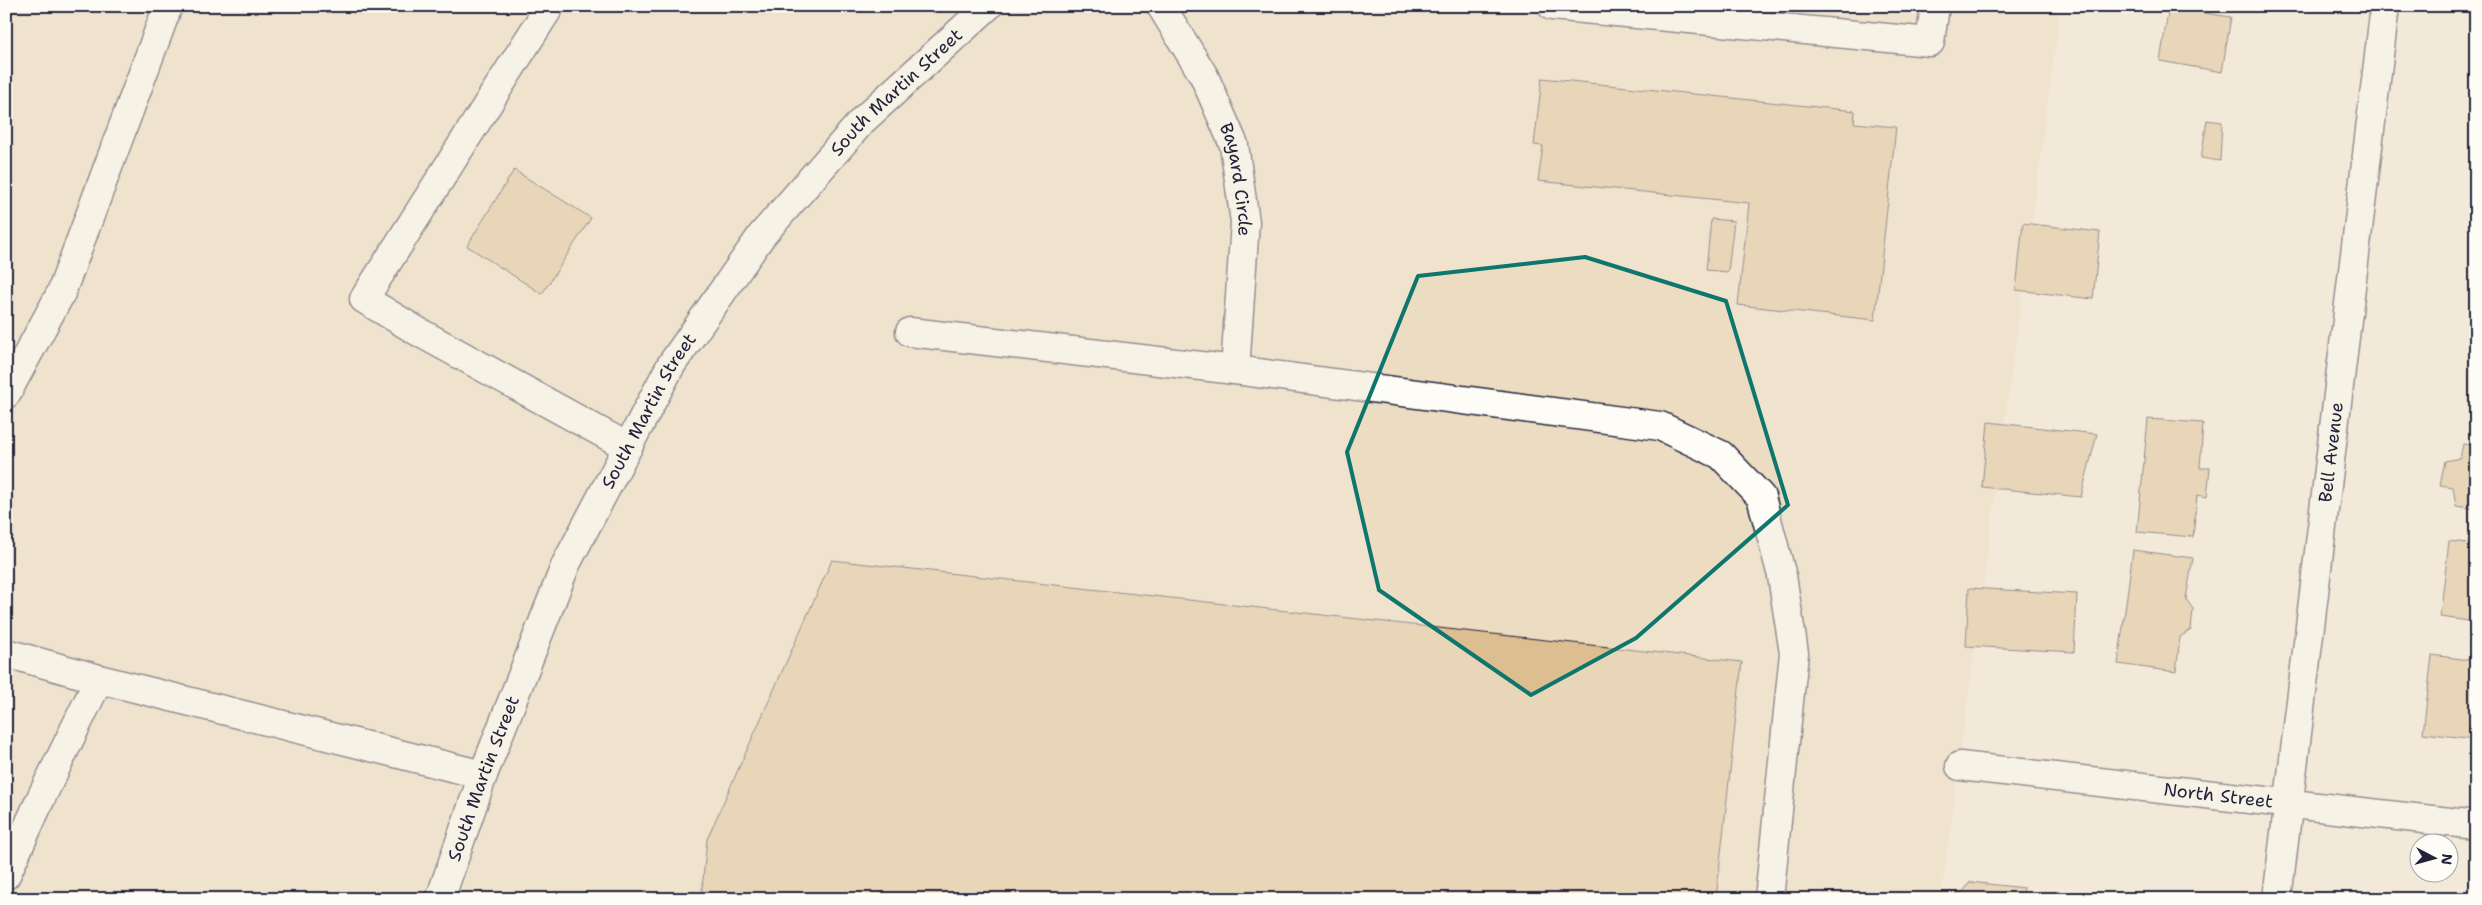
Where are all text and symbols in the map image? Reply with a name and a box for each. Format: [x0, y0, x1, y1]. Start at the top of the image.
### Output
street label: South Martin Street [825, 23, 968, 161]
street label: Bayard Circle [1214, 119, 1257, 237]
street label: South Martin Street [596, 328, 702, 493]
street label: Bell Avenue [2313, 401, 2349, 504]
street label: South Martin Street [442, 692, 525, 864]
street label: North Street [2162, 777, 2275, 814]
north arrow [2410, 832, 2460, 882]
text: N [2437, 853, 2456, 866]

